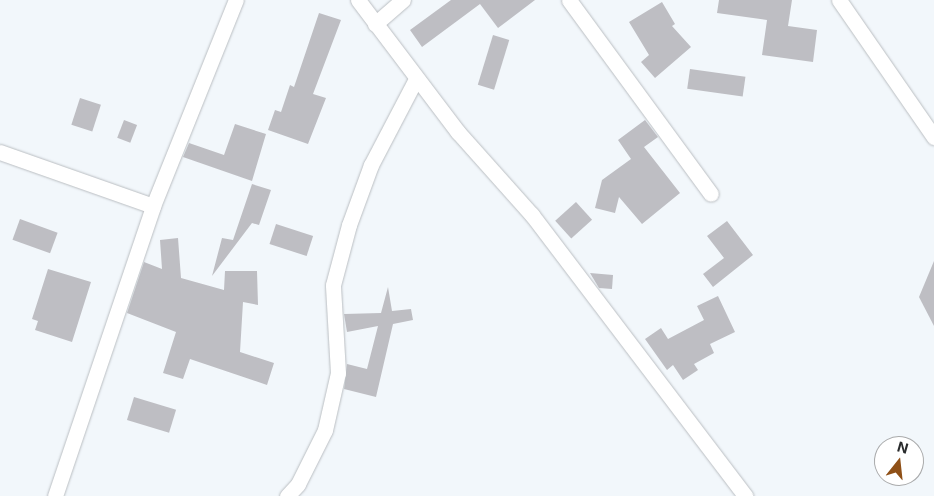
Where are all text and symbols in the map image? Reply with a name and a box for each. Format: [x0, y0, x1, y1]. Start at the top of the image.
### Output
north arrow [874, 436, 924, 486]
text: N [896, 437, 910, 457]

